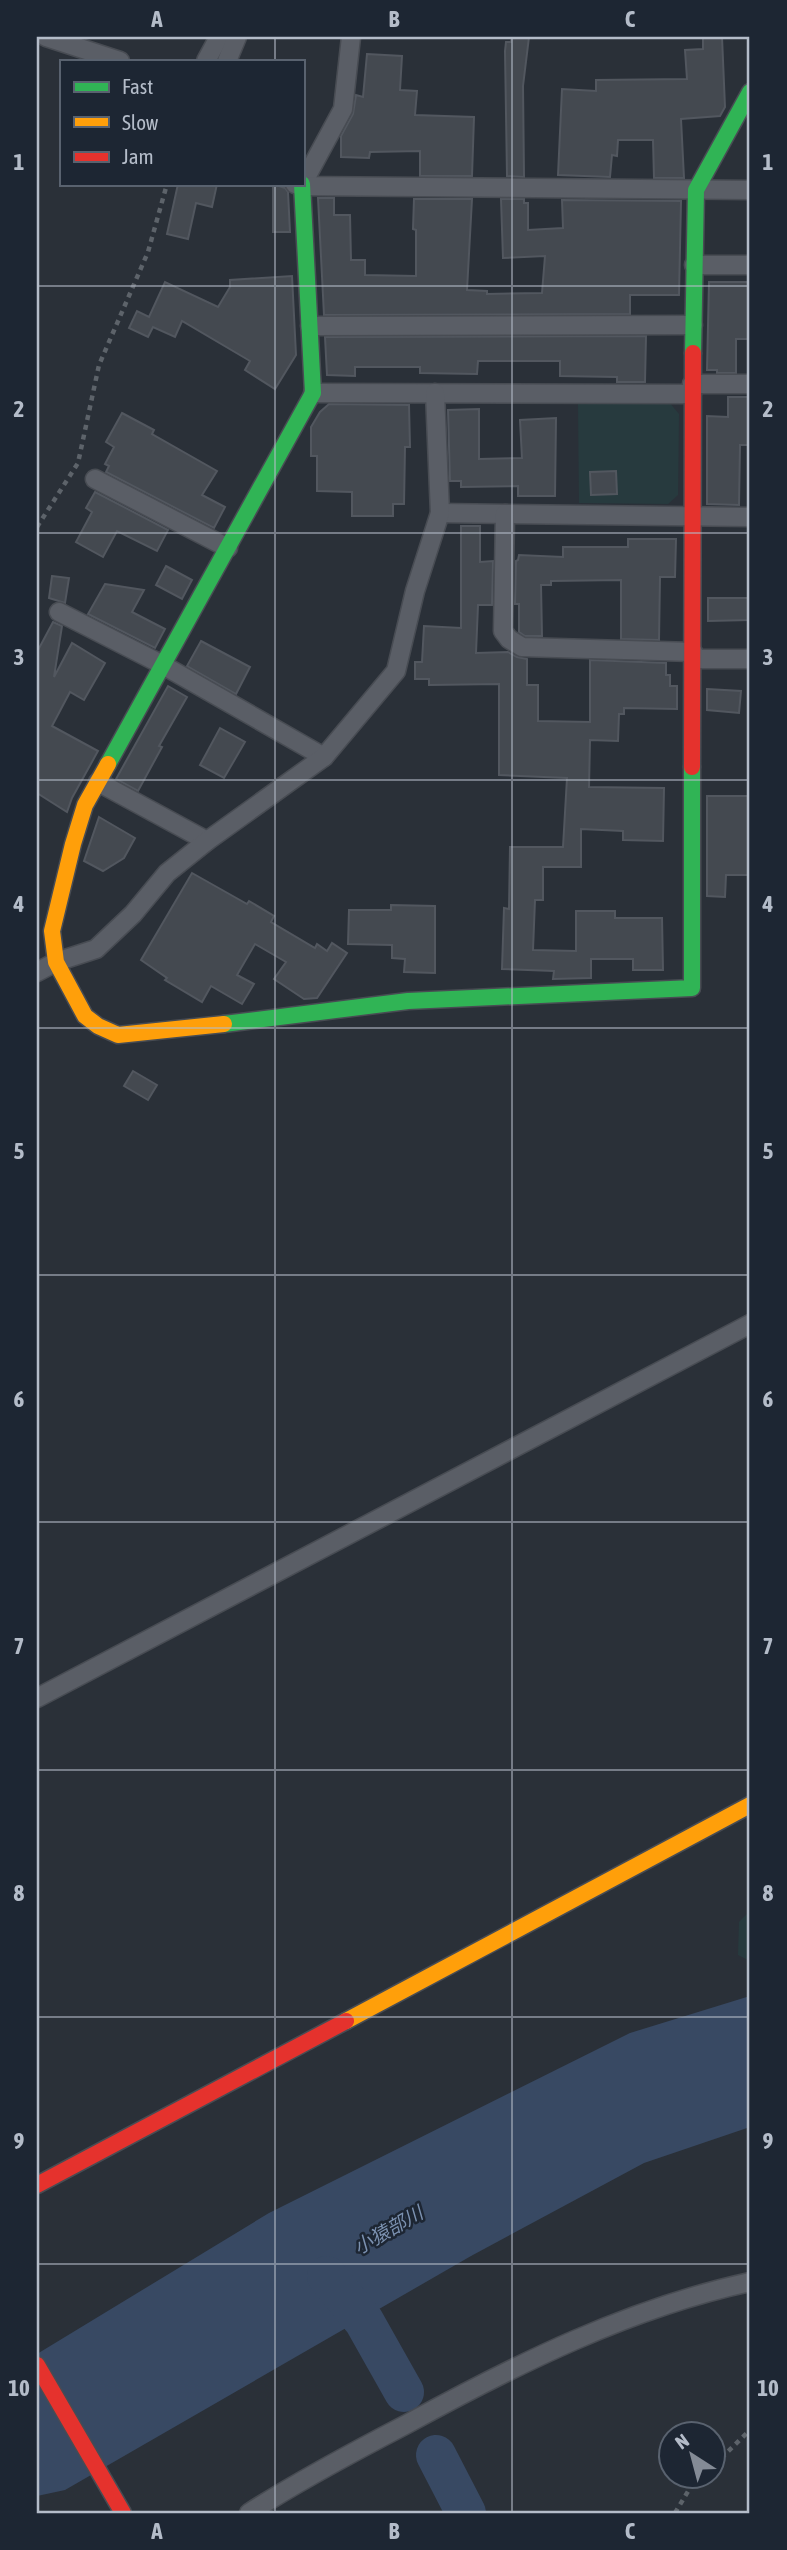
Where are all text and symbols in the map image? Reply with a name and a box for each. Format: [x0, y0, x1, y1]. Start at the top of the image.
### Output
text: A [150, 6, 163, 32]
text: B [389, 6, 400, 32]
text: C [625, 6, 636, 32]
legend [60, 60, 304, 186]
text: Fast [122, 74, 153, 98]
text: Slow [122, 110, 159, 134]
text: Jam [122, 144, 154, 168]
text: 1 [14, 149, 25, 175]
text: 1 [763, 149, 774, 175]
text: 2 [14, 396, 24, 422]
text: 2 [763, 396, 773, 422]
text: 3 [14, 644, 24, 670]
text: 3 [763, 644, 773, 670]
text: 4 [13, 891, 25, 917]
text: 4 [762, 891, 774, 917]
text: 5 [14, 1138, 25, 1164]
text: 5 [763, 1138, 774, 1164]
text: 6 [14, 1386, 25, 1412]
text: 6 [763, 1386, 774, 1412]
text: 7 [14, 1633, 24, 1659]
text: 7 [763, 1633, 773, 1659]
text: 8 [14, 1880, 25, 1906]
text: 8 [763, 1880, 774, 1906]
text: 9 [14, 2128, 25, 2154]
text: 9 [763, 2128, 774, 2154]
water label: 小猿部川 [350, 2200, 428, 2259]
text: 10 [8, 2375, 30, 2401]
text: 10 [757, 2375, 779, 2401]
north arrow [658, 2420, 728, 2490]
text: N [671, 2429, 693, 2453]
text: A [150, 2518, 163, 2544]
text: B [389, 2518, 400, 2544]
text: C [625, 2518, 636, 2544]

